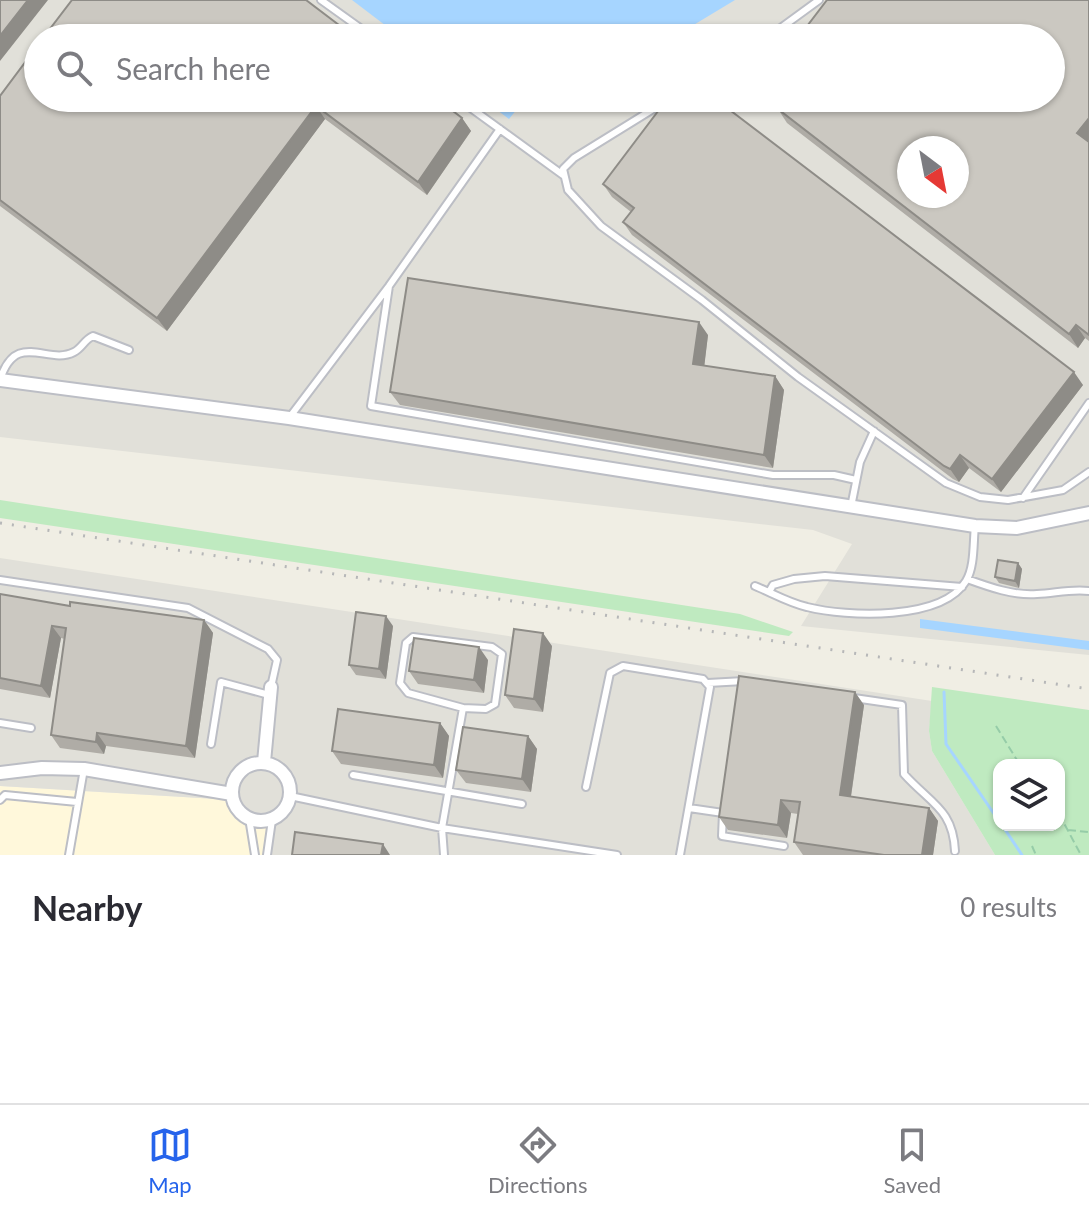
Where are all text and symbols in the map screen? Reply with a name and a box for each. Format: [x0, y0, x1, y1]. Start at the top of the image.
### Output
search box [24, 24, 1065, 112]
icon: search [52, 46, 96, 90]
text: Search here [116, 50, 271, 86]
north arrow [897, 136, 969, 208]
map controls [993, 759, 1065, 831]
button: layers [993, 759, 1065, 831]
text: Nearby [32, 887, 143, 928]
text: 0 results [960, 891, 1057, 923]
tab: Map [148, 1123, 192, 1198]
tab: Directions [488, 1123, 587, 1198]
tab: Saved [883, 1123, 941, 1198]

